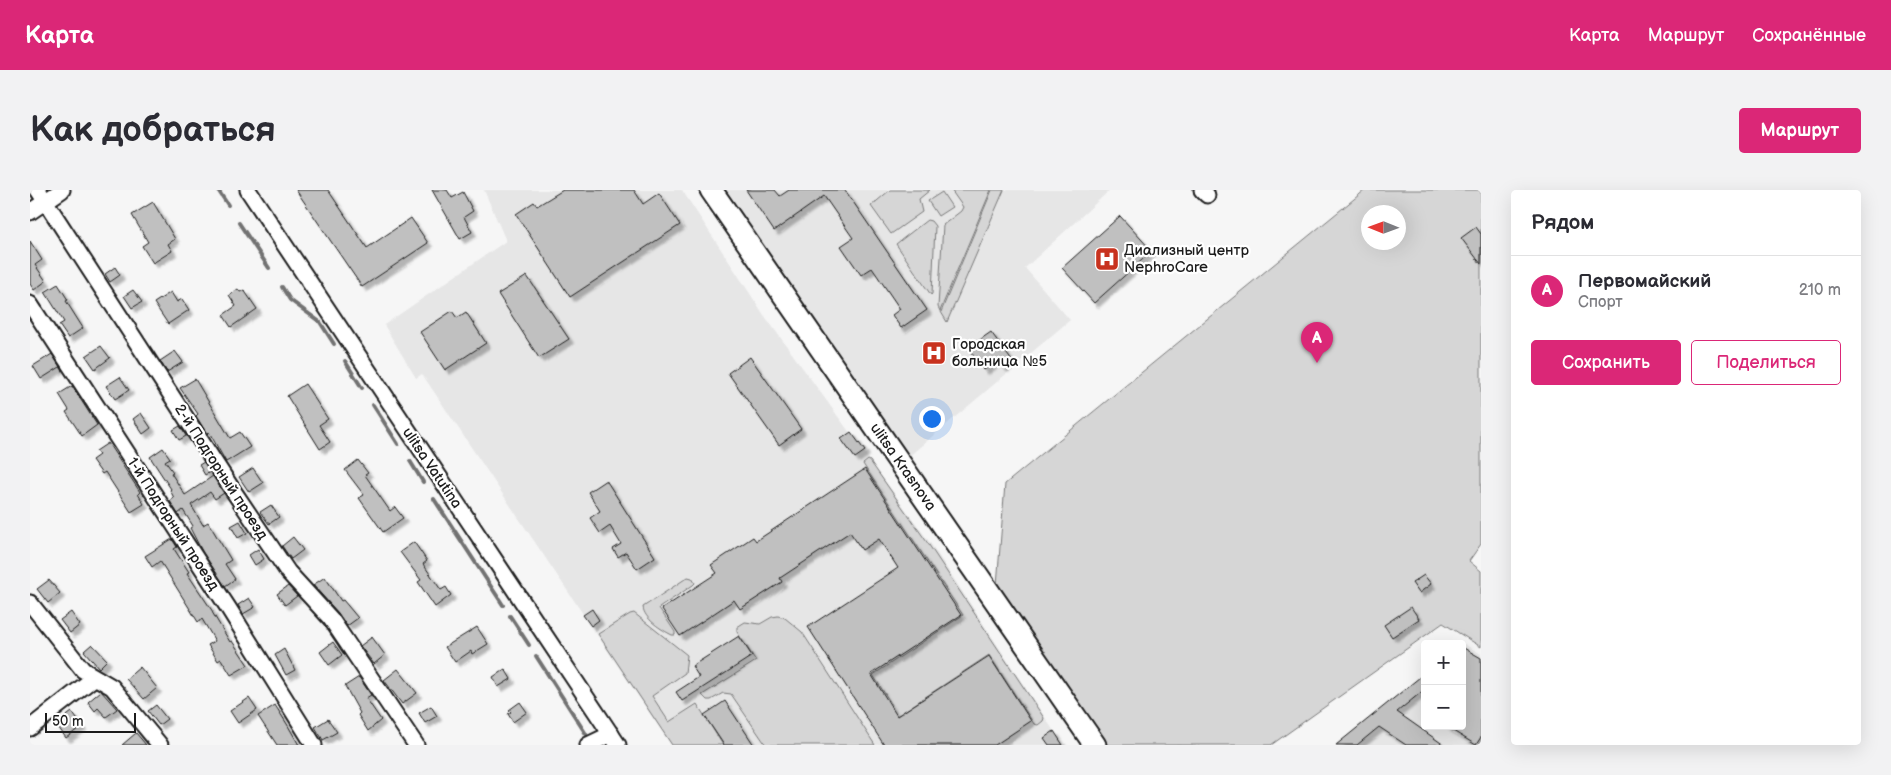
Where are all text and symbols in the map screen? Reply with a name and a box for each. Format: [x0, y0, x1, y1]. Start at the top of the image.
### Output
text: Карта [25, 21, 94, 50]
text: Карта [1569, 25, 1620, 46]
text: Маршрут [1648, 25, 1724, 46]
text: Сохранённые [1752, 25, 1866, 46]
button: Маршрут [1739, 108, 1861, 153]
text: Как добраться [30, 109, 276, 152]
north arrow [1361, 205, 1406, 250]
text: Рядом [1531, 210, 1594, 235]
place label: Диализный центр NephroCare [1124, 241, 1250, 277]
hospital icon: Диализный центр NephroCare [1094, 246, 1120, 272]
text: Первомайский [1578, 270, 1711, 293]
text: A [1542, 281, 1552, 300]
text: 210 m [1799, 281, 1841, 300]
text: Спорт [1578, 293, 1623, 312]
pin: A [1301, 322, 1333, 363]
place label: Городская больница №5 [952, 335, 1047, 371]
hospital icon: Городская больница №5 [921, 340, 947, 366]
button: Сохранить [1531, 340, 1681, 385]
button: Поделиться [1691, 340, 1841, 385]
street label: 2-й Подгорный проезд [170, 401, 272, 543]
your location [919, 406, 945, 432]
street label: ulitsa Krasnova [866, 419, 940, 515]
street label: ulitsa Vatutina [398, 424, 466, 512]
street label: 1-й Подгорный проезд [123, 454, 223, 594]
map controls [1421, 640, 1466, 730]
button: + [1421, 640, 1466, 685]
button: − [1421, 685, 1466, 730]
scale bar [45, 710, 136, 733]
text: 50 m [52, 713, 84, 730]

